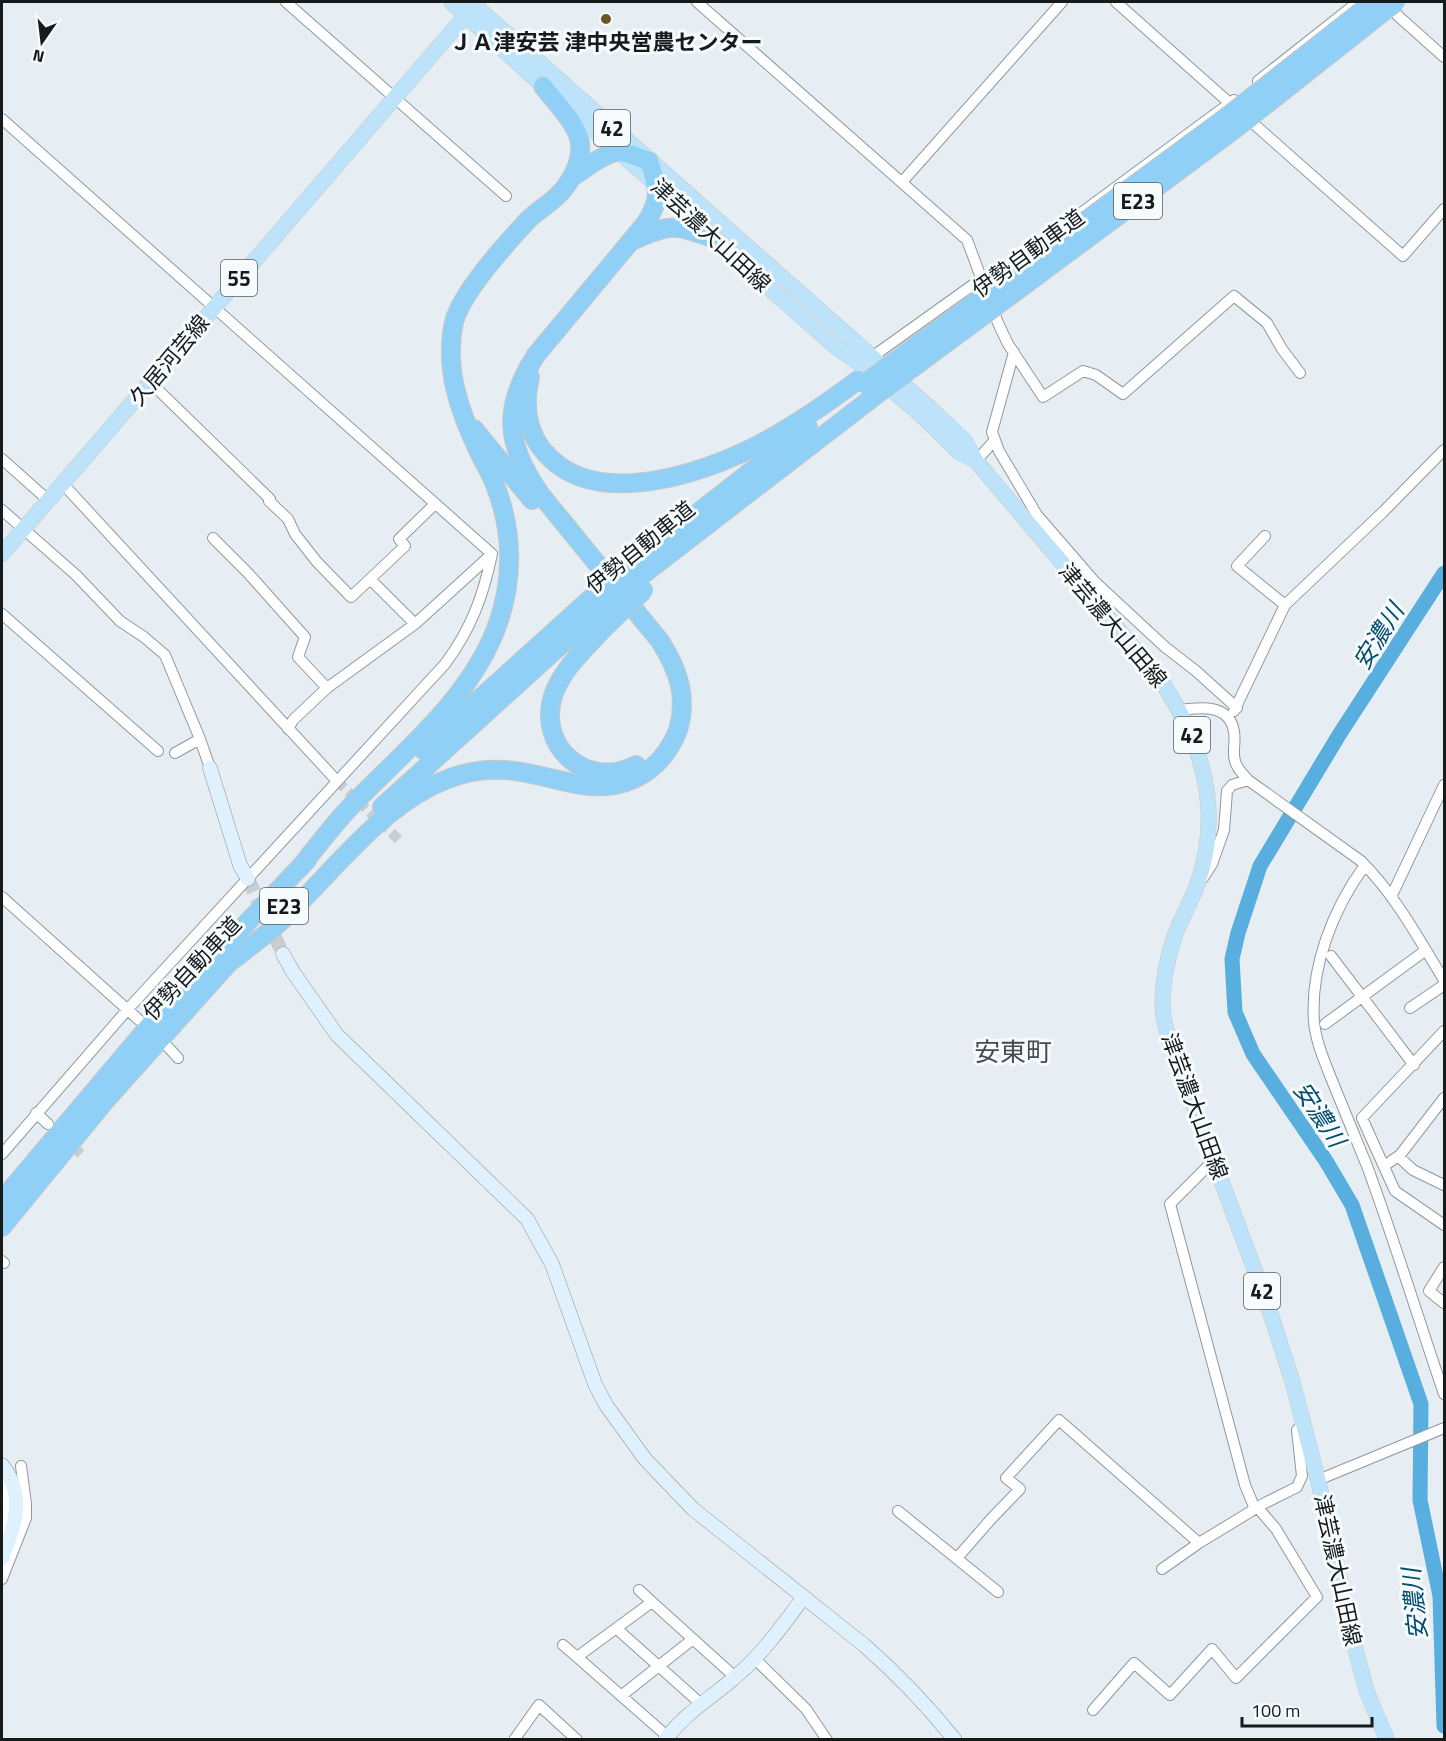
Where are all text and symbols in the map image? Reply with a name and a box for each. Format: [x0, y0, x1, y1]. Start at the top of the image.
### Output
north arrow [12, 12, 72, 72]
marker: ＪＡ津安芸 津中央営農センター [599, 12, 613, 26]
place label: ＪＡ津安芸 津中央営農センター [450, 25, 762, 59]
text: N [30, 44, 47, 70]
road number: 42 [594, 110, 630, 146]
street label: 津芸濃大山田線 [643, 170, 779, 300]
road number: E23 [1114, 183, 1162, 219]
street label: 伊勢自動車道 [965, 200, 1091, 306]
road number: 55 [221, 260, 257, 296]
street label: 久居河芸線 [121, 307, 217, 413]
street label: 伊勢自動車道 [578, 492, 702, 602]
street label: 津芸濃大山田線 [1050, 555, 1176, 695]
water label: 安濃川 [1344, 593, 1414, 676]
road number: 42 [1174, 717, 1210, 753]
road number: E23 [260, 888, 308, 924]
street label: 伊勢自動車道 [135, 908, 249, 1028]
street label: 津芸濃大山田線 [1153, 1028, 1237, 1184]
district label: 安東町 [974, 1032, 1052, 1071]
water label: 安濃川 [1285, 1074, 1356, 1157]
road number: 42 [1244, 1273, 1280, 1309]
street label: 津芸濃大山田線 [1305, 1491, 1371, 1649]
water label: 安濃川 [1392, 1563, 1436, 1642]
scale bar [1242, 1690, 1372, 1728]
text: 100 m [1251, 1697, 1300, 1724]

